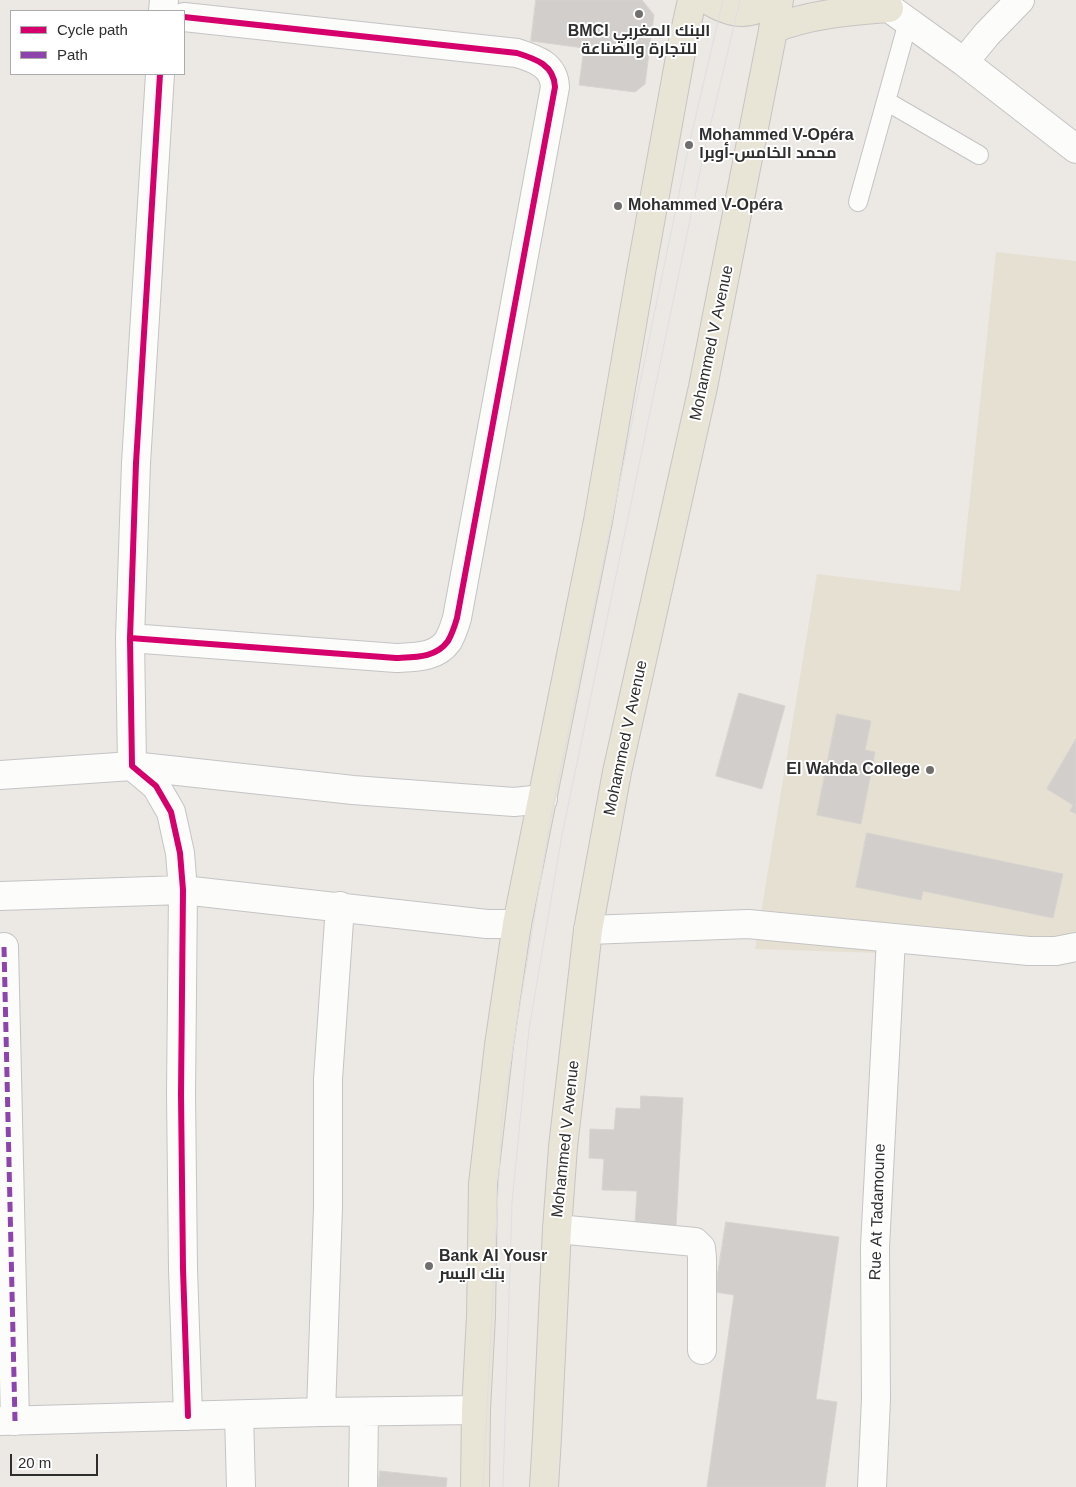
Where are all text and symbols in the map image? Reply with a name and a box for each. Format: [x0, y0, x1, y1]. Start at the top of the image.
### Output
marker: BMCI البنك المغربي للتجارة والصناعة [633, 8, 645, 20]
legend [10, 10, 185, 75]
text: Cycle path [57, 21, 128, 38]
place label: BMCI البنك المغربي للتجارة والصناعة [568, 22, 710, 60]
text: Path [57, 46, 88, 63]
place label: Mohammed V-Opéra محمد الخامس-أوبرا [699, 126, 854, 164]
marker: Mohammed V-Opéra محمد الخامس-أوبرا [683, 139, 695, 151]
place label: Mohammed V-Opéra [628, 196, 783, 216]
marker: Mohammed V-Opéra [612, 200, 624, 212]
street label: Mohammed V Avenue [686, 264, 738, 422]
street label: Mohammed V Avenue [600, 659, 652, 817]
place label: El Wahda College [786, 760, 920, 780]
marker: El Wahda College [924, 764, 936, 776]
street label: Mohammed V Avenue [548, 1059, 584, 1219]
street label: Rue At Tadamoune [866, 1143, 890, 1281]
place label: Bank Al Yousr بنك اليسر [439, 1247, 547, 1285]
marker: Bank Al Yousr بنك اليسر [423, 1260, 435, 1272]
scale bar [12, 1444, 100, 1476]
text: 20 m [18, 1454, 51, 1471]

